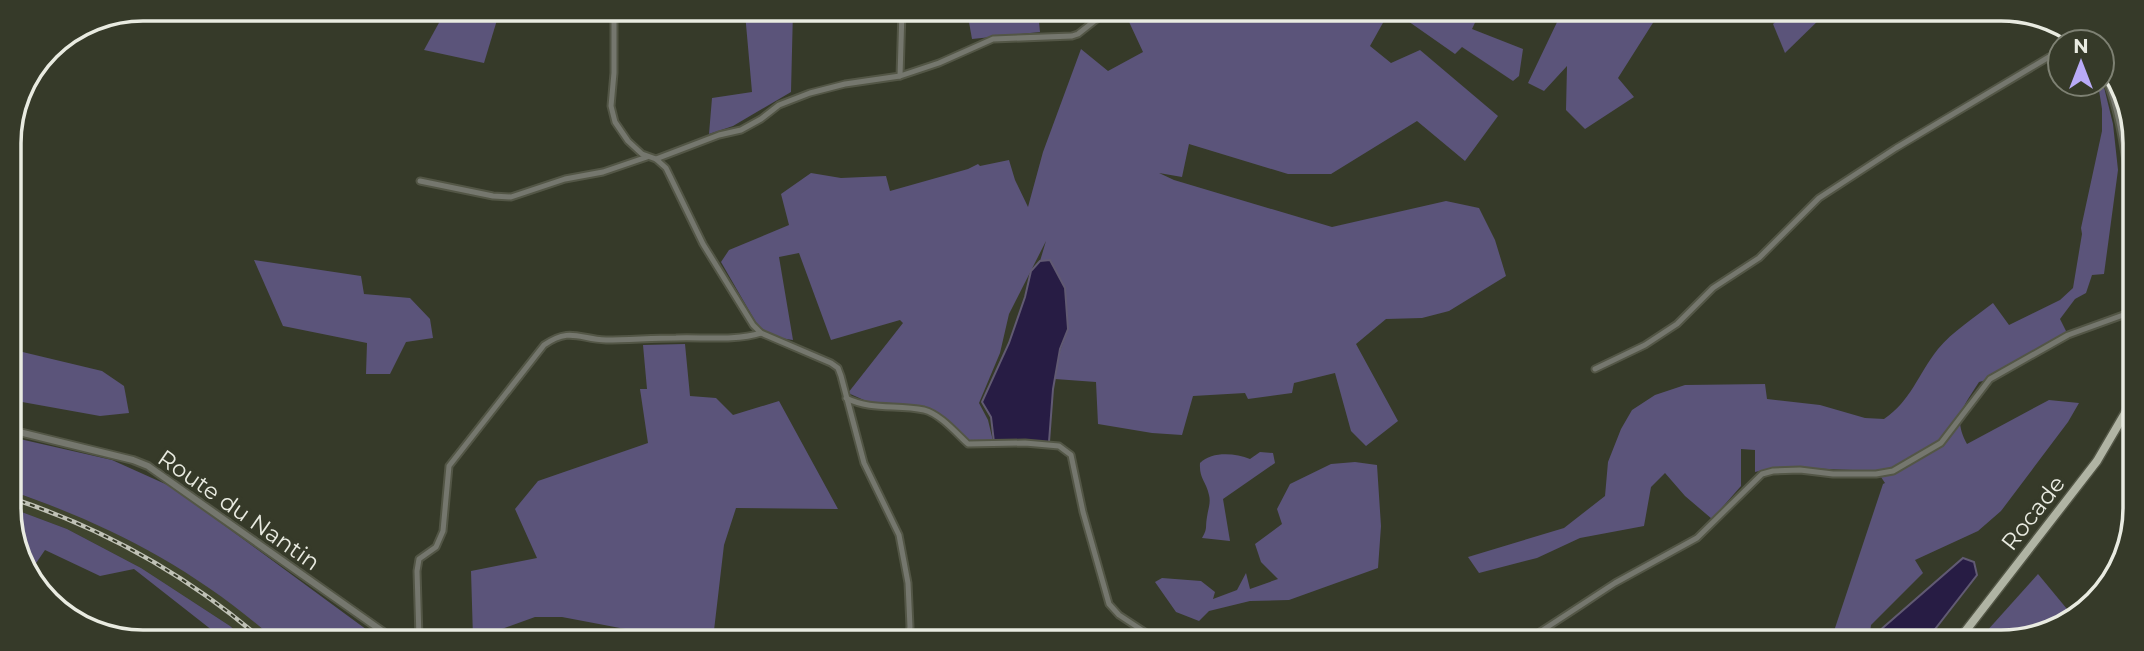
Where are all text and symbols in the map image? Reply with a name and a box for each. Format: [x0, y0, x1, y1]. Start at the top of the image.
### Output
north arrow [2046, 28, 2116, 98]
text: N [2073, 35, 2089, 58]
street label: Route du Nantin [153, 444, 325, 576]
street label: Rocade [1995, 470, 2071, 556]

